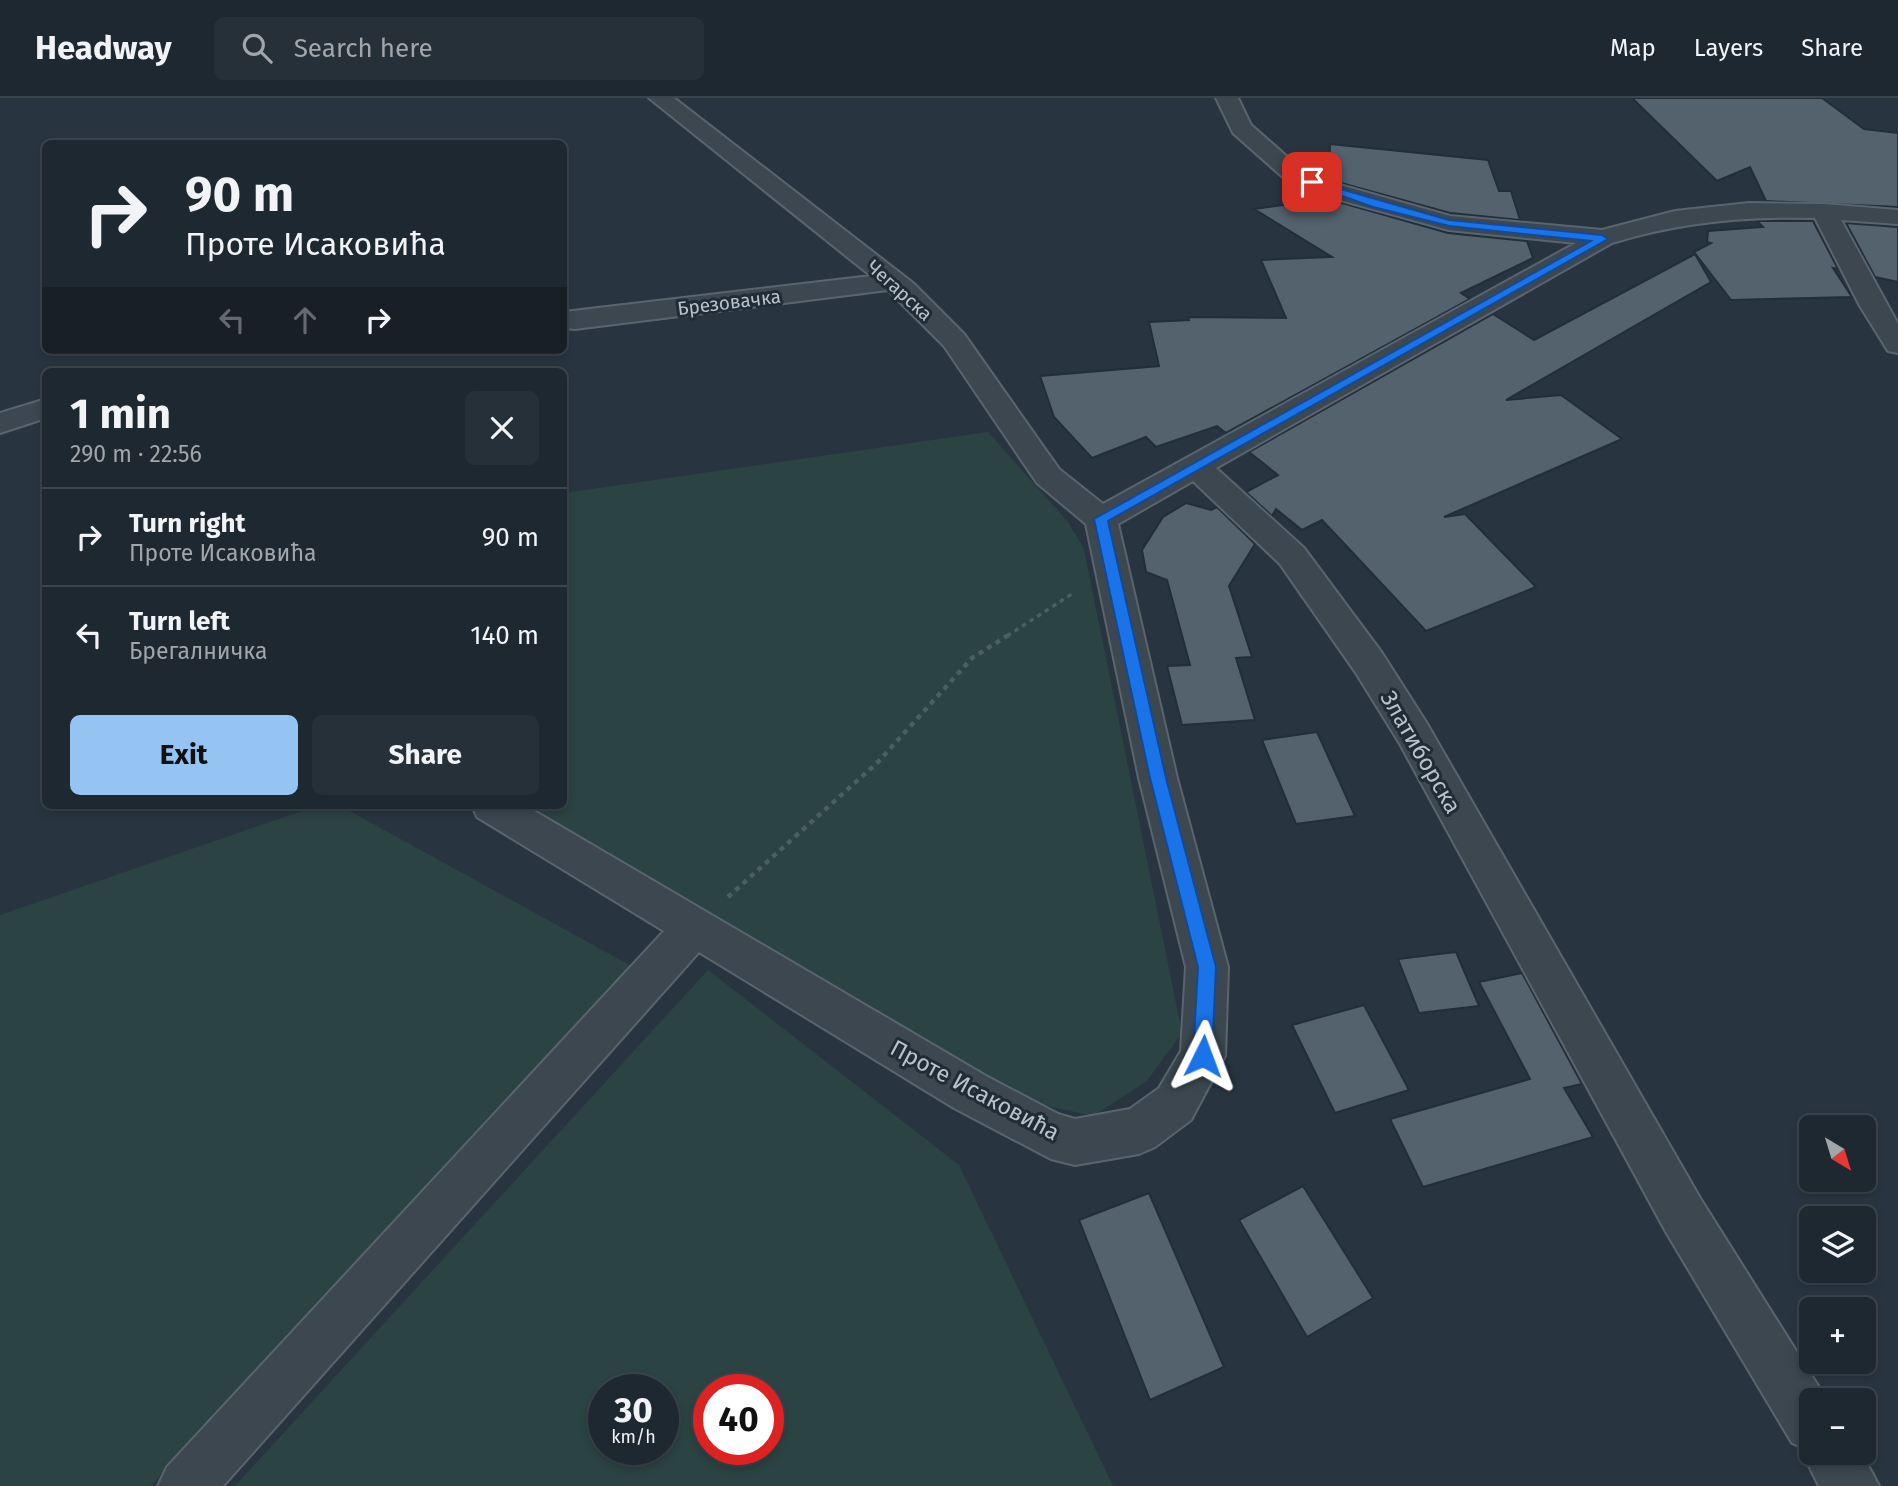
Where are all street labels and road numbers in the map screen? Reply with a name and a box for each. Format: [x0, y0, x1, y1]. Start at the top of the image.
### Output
street label: Чегарска [862, 255, 937, 326]
street label: Брезовачка [676, 285, 782, 320]
street label: Златиборска [1375, 686, 1467, 818]
street label: Проте Исаковића [886, 1034, 1064, 1146]

